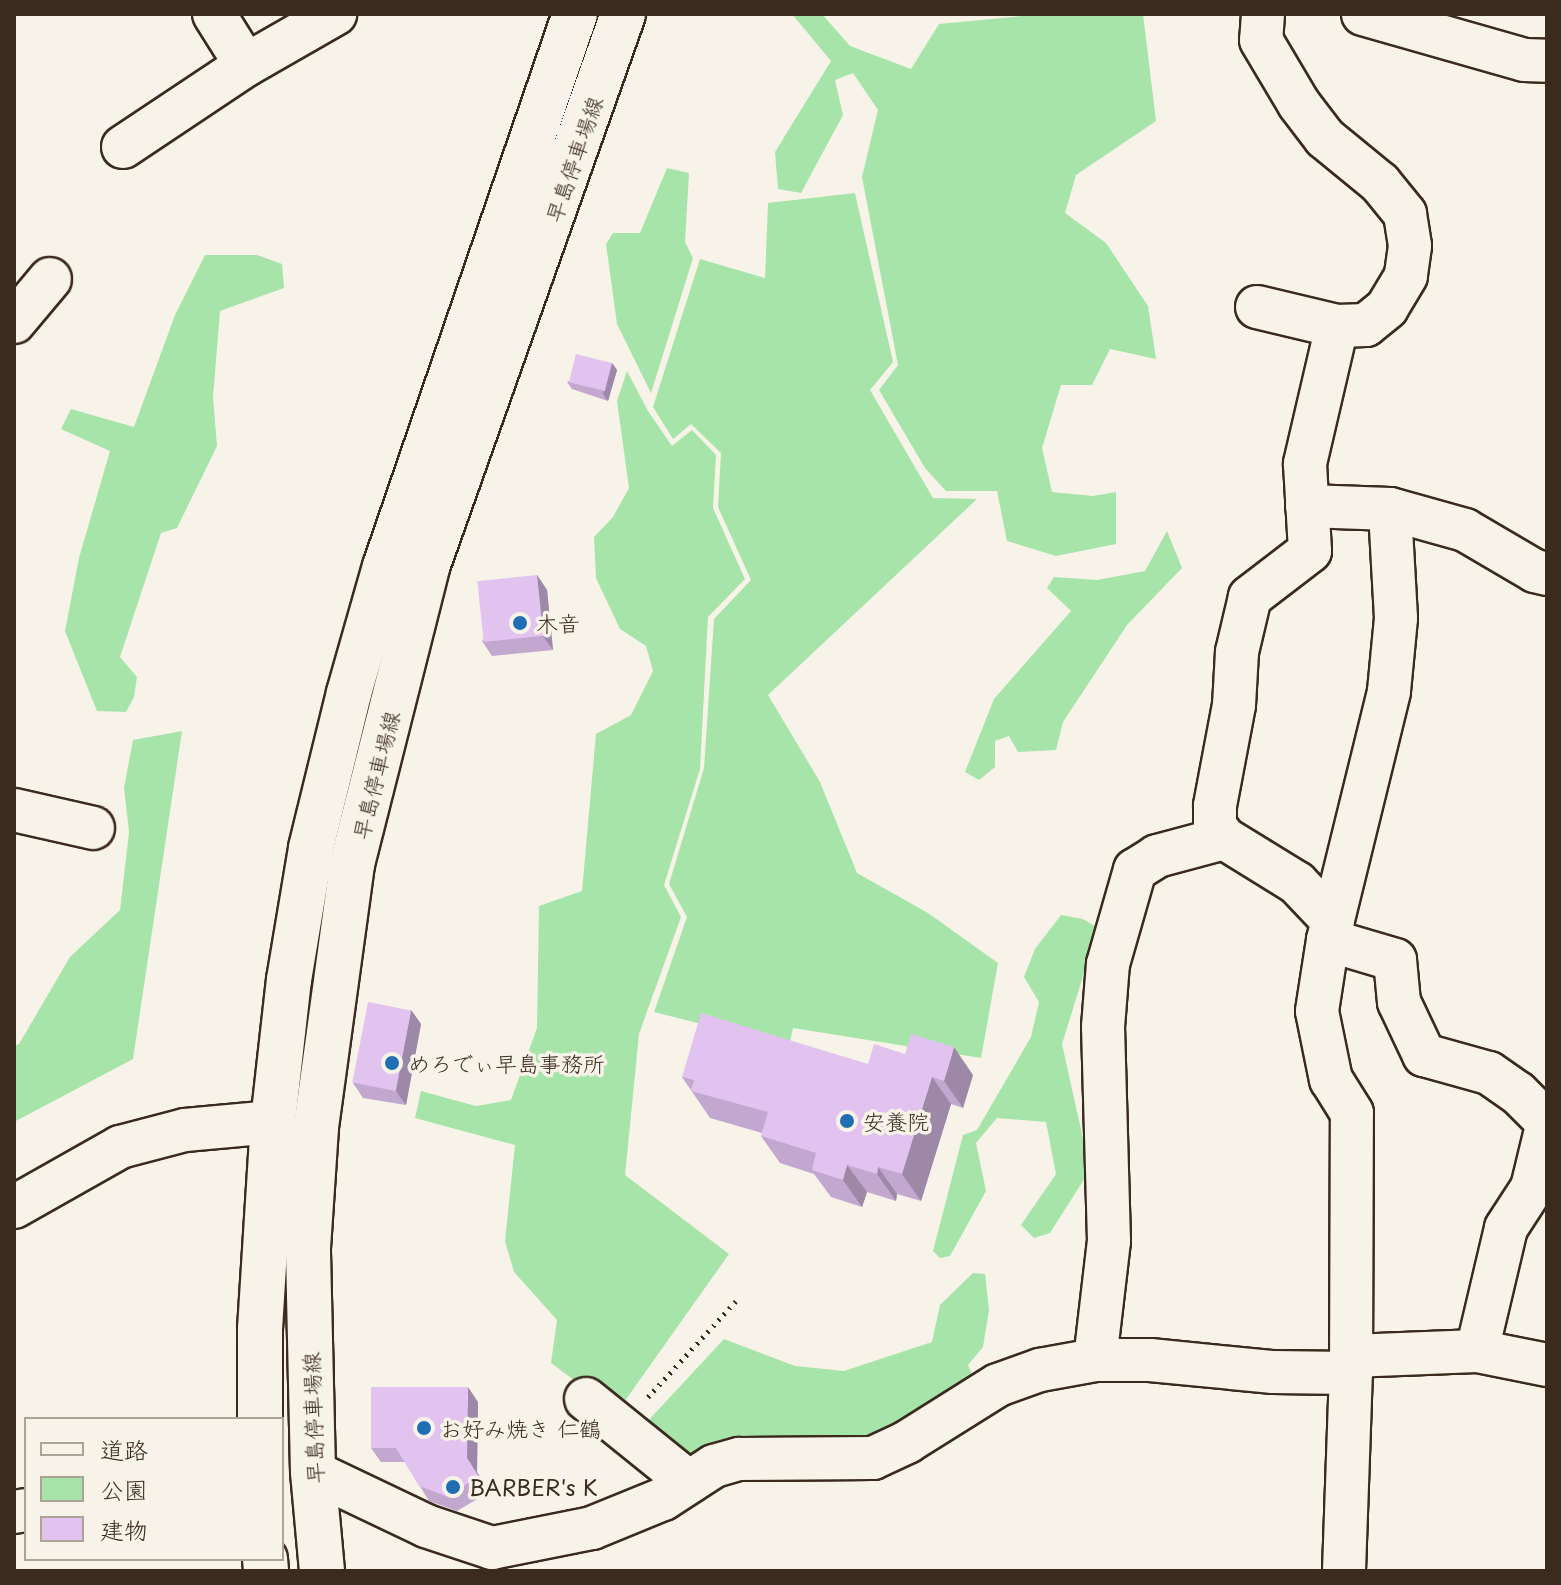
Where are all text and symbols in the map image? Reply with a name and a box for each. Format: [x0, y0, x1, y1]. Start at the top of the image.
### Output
street label: 早島停車場線 [539, 92, 607, 226]
place label: 木音 [536, 610, 580, 636]
marker: 木音 [511, 614, 529, 632]
street label: 早島停車場線 [346, 708, 404, 842]
place label: めろでぃ早島事務所 [408, 1050, 606, 1076]
marker: めろでぃ早島事務所 [383, 1054, 401, 1072]
place label: 安養院 [863, 1108, 929, 1134]
marker: 安養院 [838, 1112, 856, 1130]
street label: 早島停車場線 [297, 1352, 327, 1484]
place label: お好み焼き 仁鶴 [440, 1415, 601, 1441]
legend [24, 1417, 284, 1561]
marker: お好み焼き 仁鶴 [415, 1419, 433, 1437]
text: 道路 [100, 1431, 148, 1467]
text: 公園 [100, 1471, 148, 1507]
place label: BARBER's K [469, 1474, 598, 1500]
marker: BARBER's K [444, 1478, 462, 1496]
text: 建物 [100, 1511, 148, 1547]

